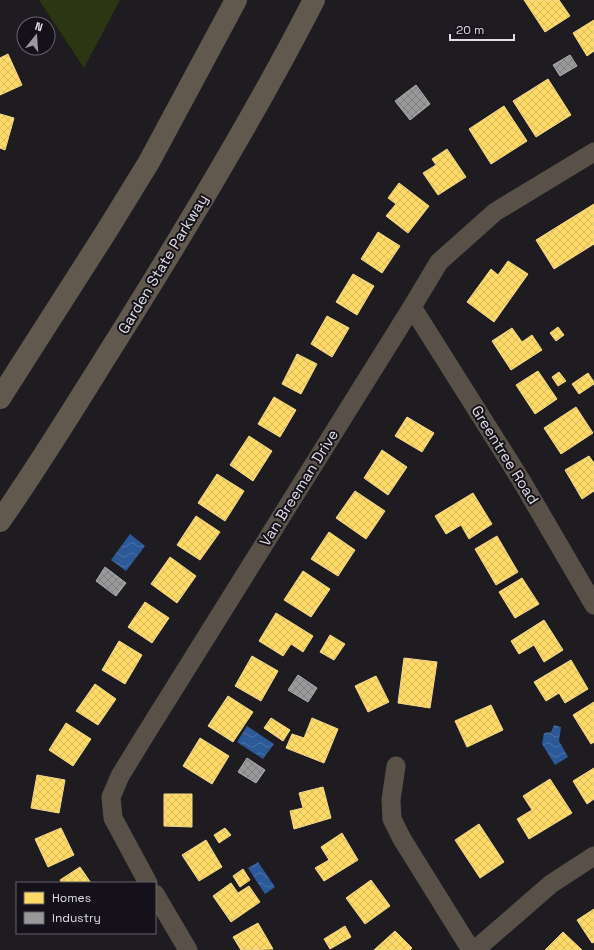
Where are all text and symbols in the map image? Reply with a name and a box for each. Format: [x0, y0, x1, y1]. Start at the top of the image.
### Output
north arrow [16, 16, 56, 56]
scale bar [450, 16, 514, 42]
text: N [33, 19, 44, 34]
text: 20 m [456, 22, 484, 38]
street label: Garden State Parkway [113, 190, 212, 337]
street label: Greentree Road [467, 402, 543, 508]
street label: Van Breeman Drive [255, 426, 342, 550]
legend [16, 882, 156, 934]
text: Homes [52, 890, 91, 906]
text: Industry [52, 910, 101, 926]

